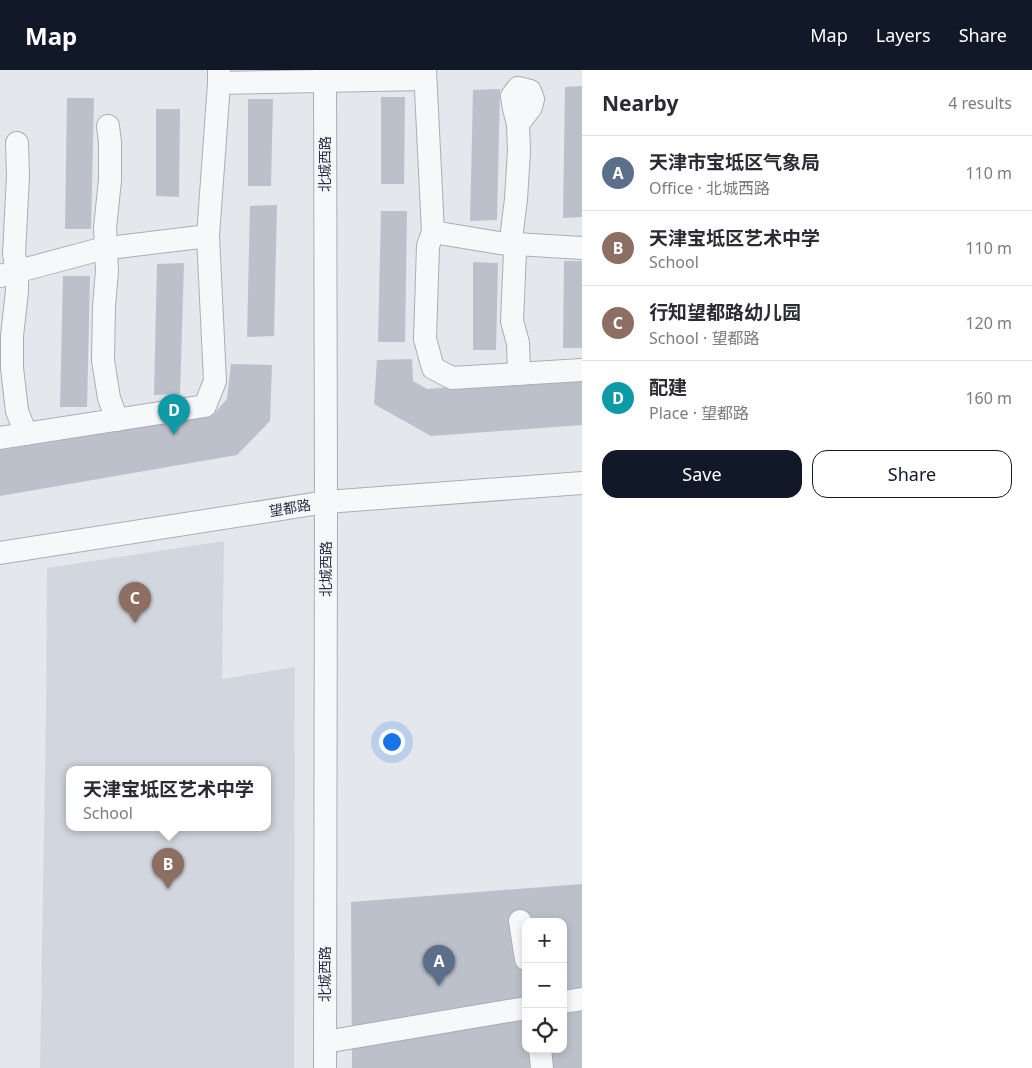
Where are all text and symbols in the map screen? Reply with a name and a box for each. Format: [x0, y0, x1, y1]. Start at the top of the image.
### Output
text: Map [25, 19, 77, 52]
text: Map [810, 23, 848, 47]
text: Layers [876, 23, 931, 47]
text: Share [959, 23, 1007, 47]
text: Nearby [602, 89, 678, 117]
text: 4 results [948, 92, 1012, 114]
street label: 北城西路 [315, 136, 334, 192]
text: 天津市宝坻区气象局 [649, 149, 820, 175]
text: A [612, 162, 624, 184]
text: 110 m [965, 162, 1012, 184]
text: Office · 北城西路 [649, 177, 770, 199]
text: 天津宝坻区艺术中学 [649, 225, 820, 251]
text: B [613, 237, 623, 259]
text: 110 m [965, 237, 1012, 259]
text: School [649, 251, 699, 273]
text: 行知望都路幼儿园 [649, 299, 801, 325]
text: C [613, 312, 623, 334]
text: 120 m [965, 312, 1012, 334]
text: School · 望都路 [649, 327, 759, 349]
text: 配建 [649, 374, 687, 400]
text: D [612, 387, 624, 409]
text: 160 m [965, 387, 1012, 409]
pin: D [158, 394, 190, 435]
text: Place · 望都路 [649, 402, 749, 424]
button: Save [602, 450, 802, 498]
button: Share [812, 450, 1012, 498]
street label: 望都路 [268, 495, 312, 520]
street label: 北城西路 [316, 541, 335, 597]
pin: C [119, 582, 151, 623]
your location [379, 729, 405, 755]
popup [66, 766, 271, 831]
text: 天津宝坻区艺术中学 [83, 776, 254, 802]
text: School [83, 802, 133, 824]
pin: B [152, 848, 184, 889]
map controls [522, 918, 567, 1053]
button: + [522, 918, 567, 963]
pin: A [423, 945, 455, 986]
street label: 北城西路 [315, 946, 334, 1002]
button: − [522, 963, 567, 1008]
button: locate [522, 1008, 567, 1053]

